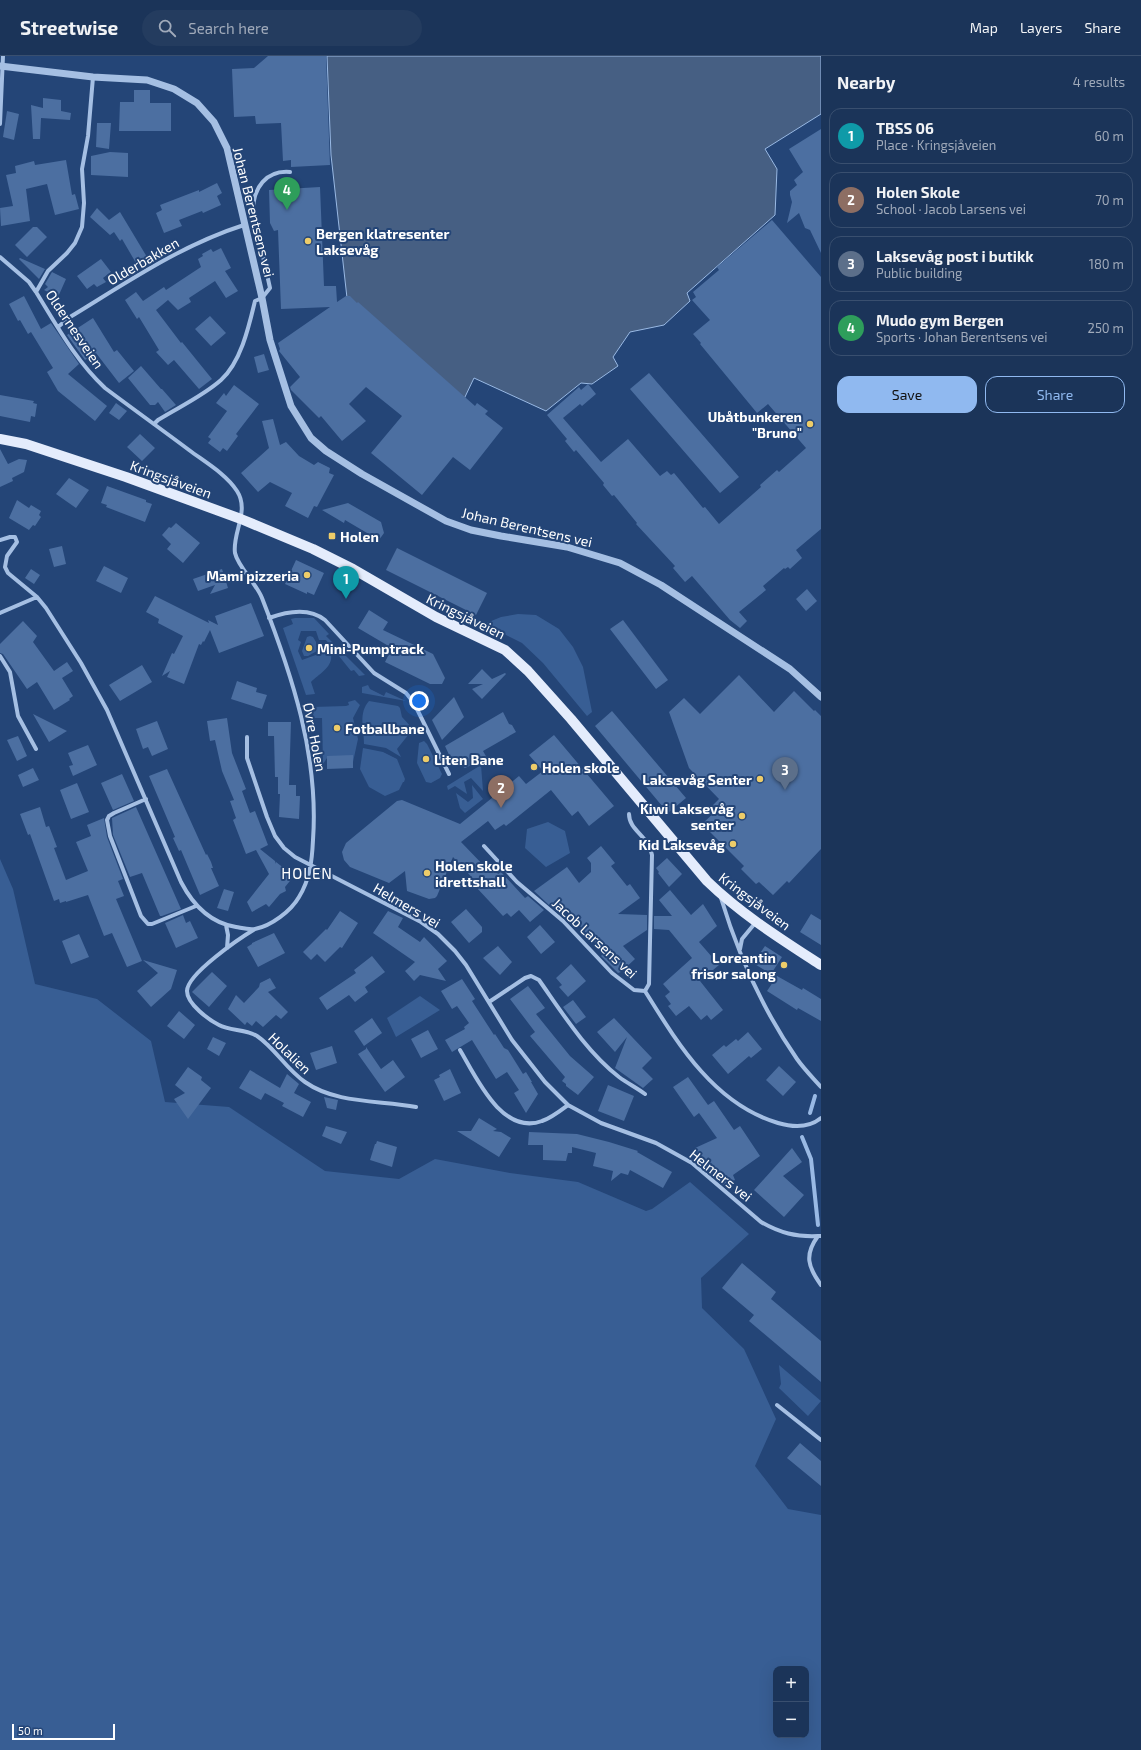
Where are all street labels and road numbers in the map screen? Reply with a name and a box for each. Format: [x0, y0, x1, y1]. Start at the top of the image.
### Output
street label: Johan Berentsens vei [230, 145, 278, 279]
street label: Olderbakken [104, 234, 182, 288]
street label: Oldernesveien [42, 286, 108, 372]
street label: Kringsjåveien [128, 456, 214, 502]
street label: Johan Berentsens vei [460, 504, 594, 550]
street label: Kringsjåveien [424, 590, 508, 642]
street label: Øvre Holen [300, 701, 330, 773]
street label: Kringsjåveien [716, 868, 794, 934]
street label: Helmers vei [370, 879, 444, 931]
street label: Jacob Larsens vei [549, 894, 641, 982]
street label: Holalien [265, 1029, 315, 1077]
street label: Helmers vei [686, 1145, 756, 1205]

